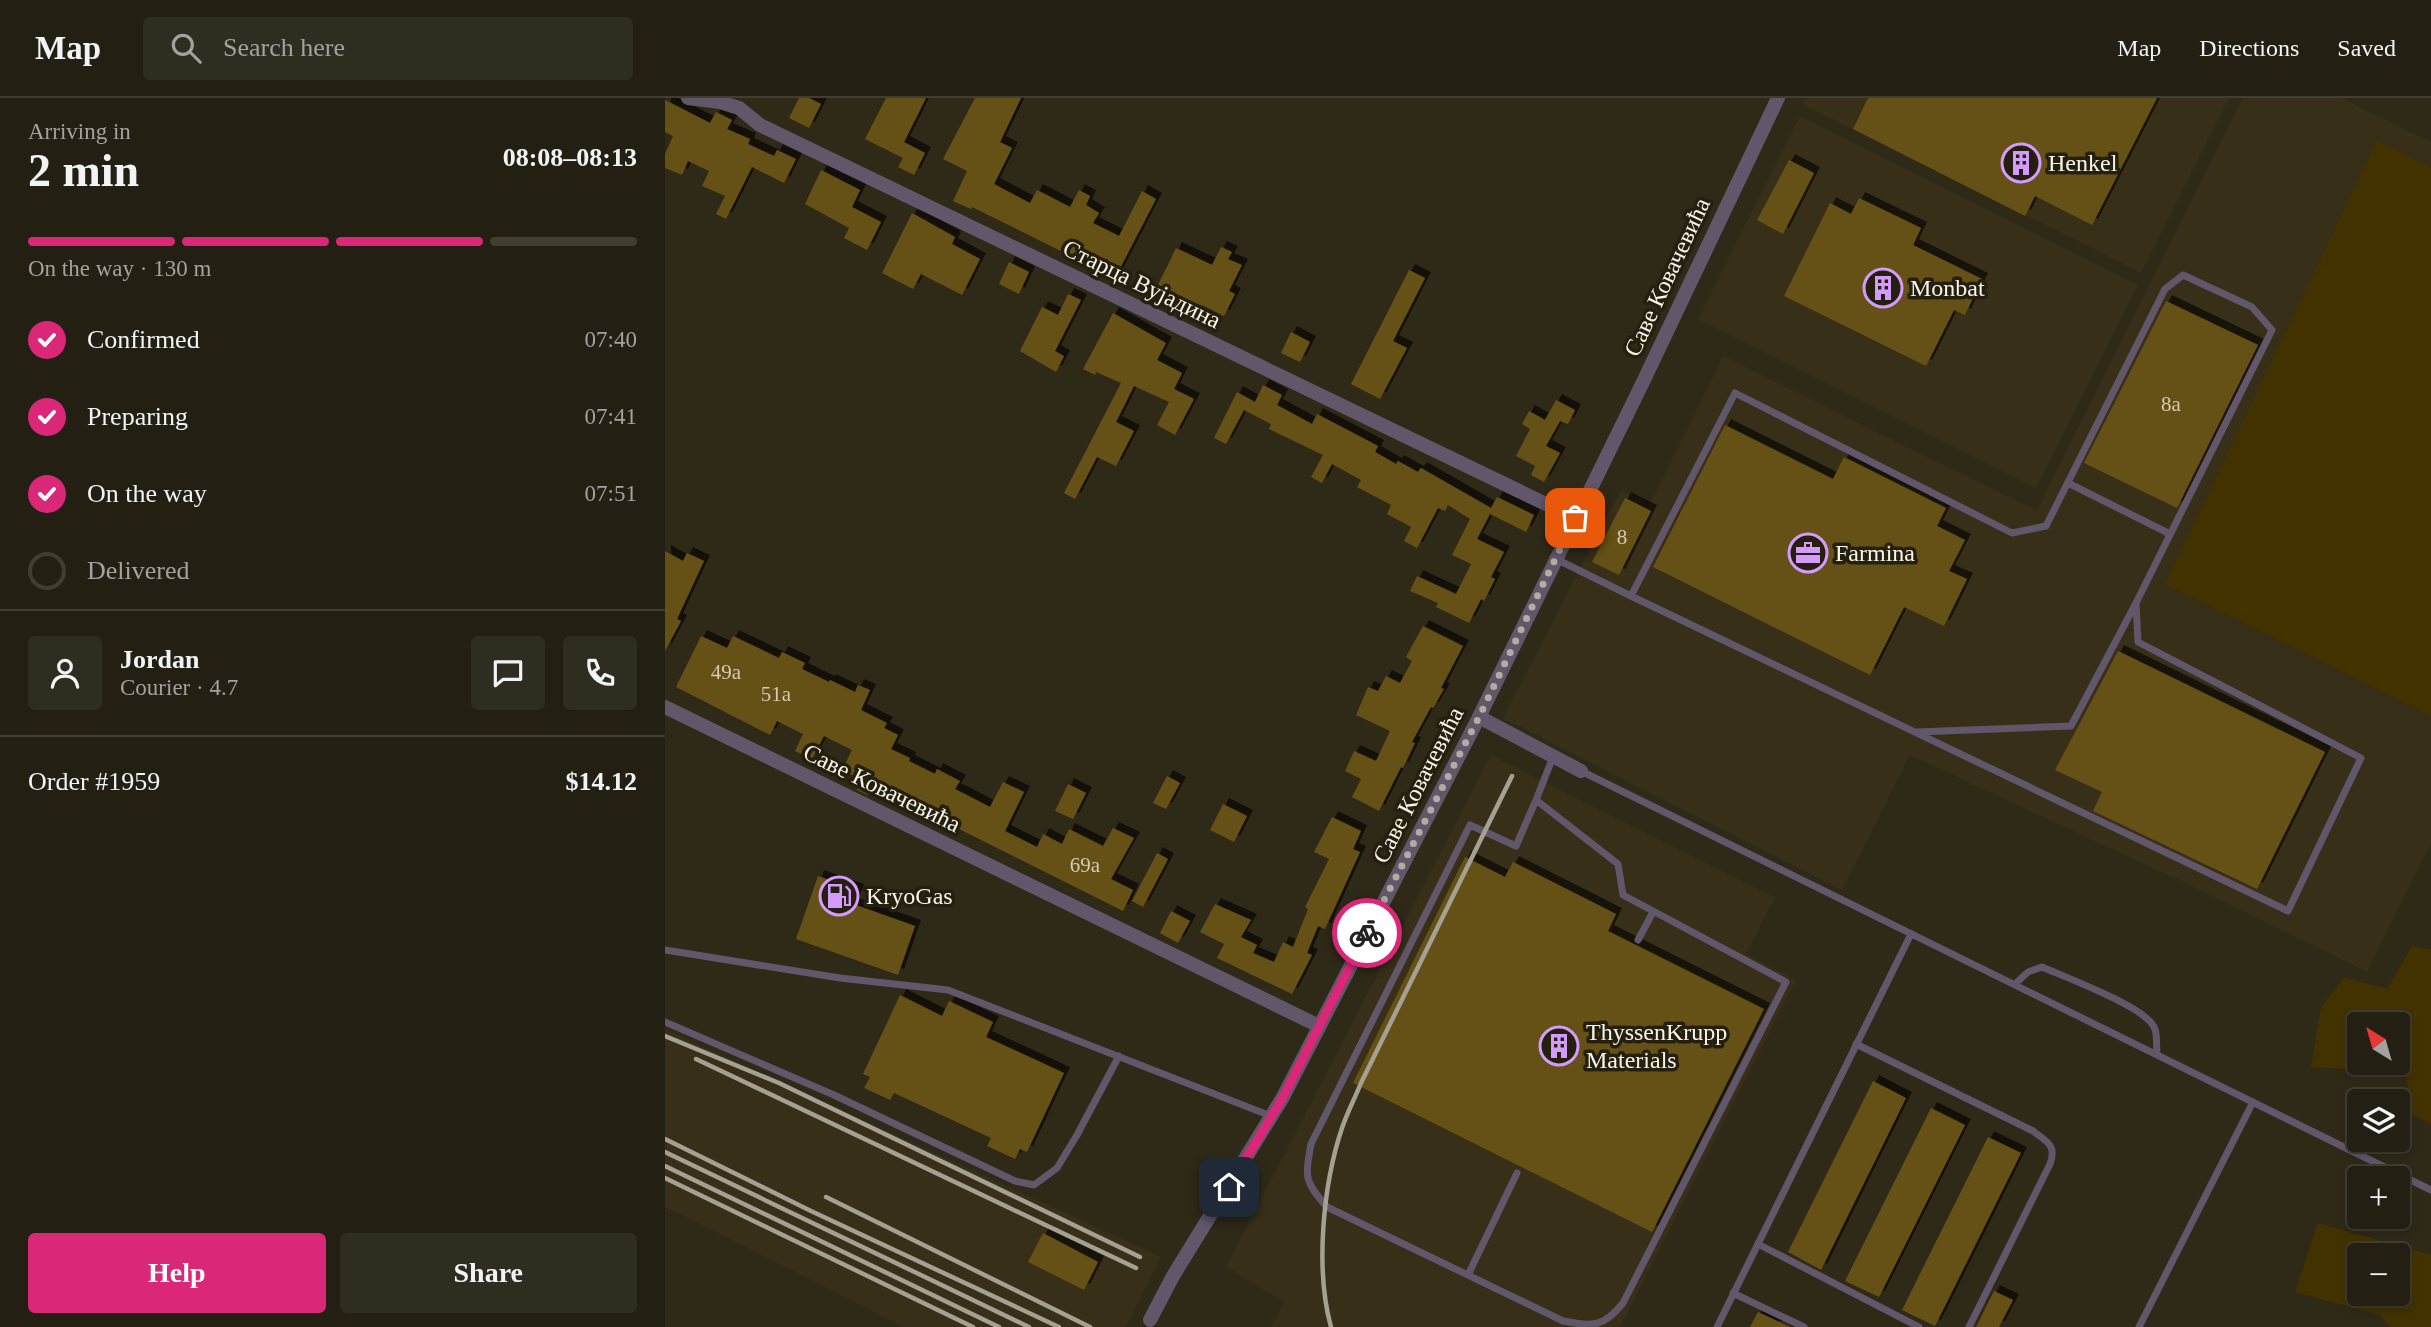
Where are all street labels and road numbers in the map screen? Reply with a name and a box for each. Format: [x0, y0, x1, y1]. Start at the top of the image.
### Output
street label: Саве Ковачевића [1619, 193, 1715, 360]
street label: Старца Вујадина [1059, 235, 1225, 334]
street label: Саве Ковачевића [1367, 702, 1469, 867]
street label: Саве Ковачевића [799, 739, 965, 837]

